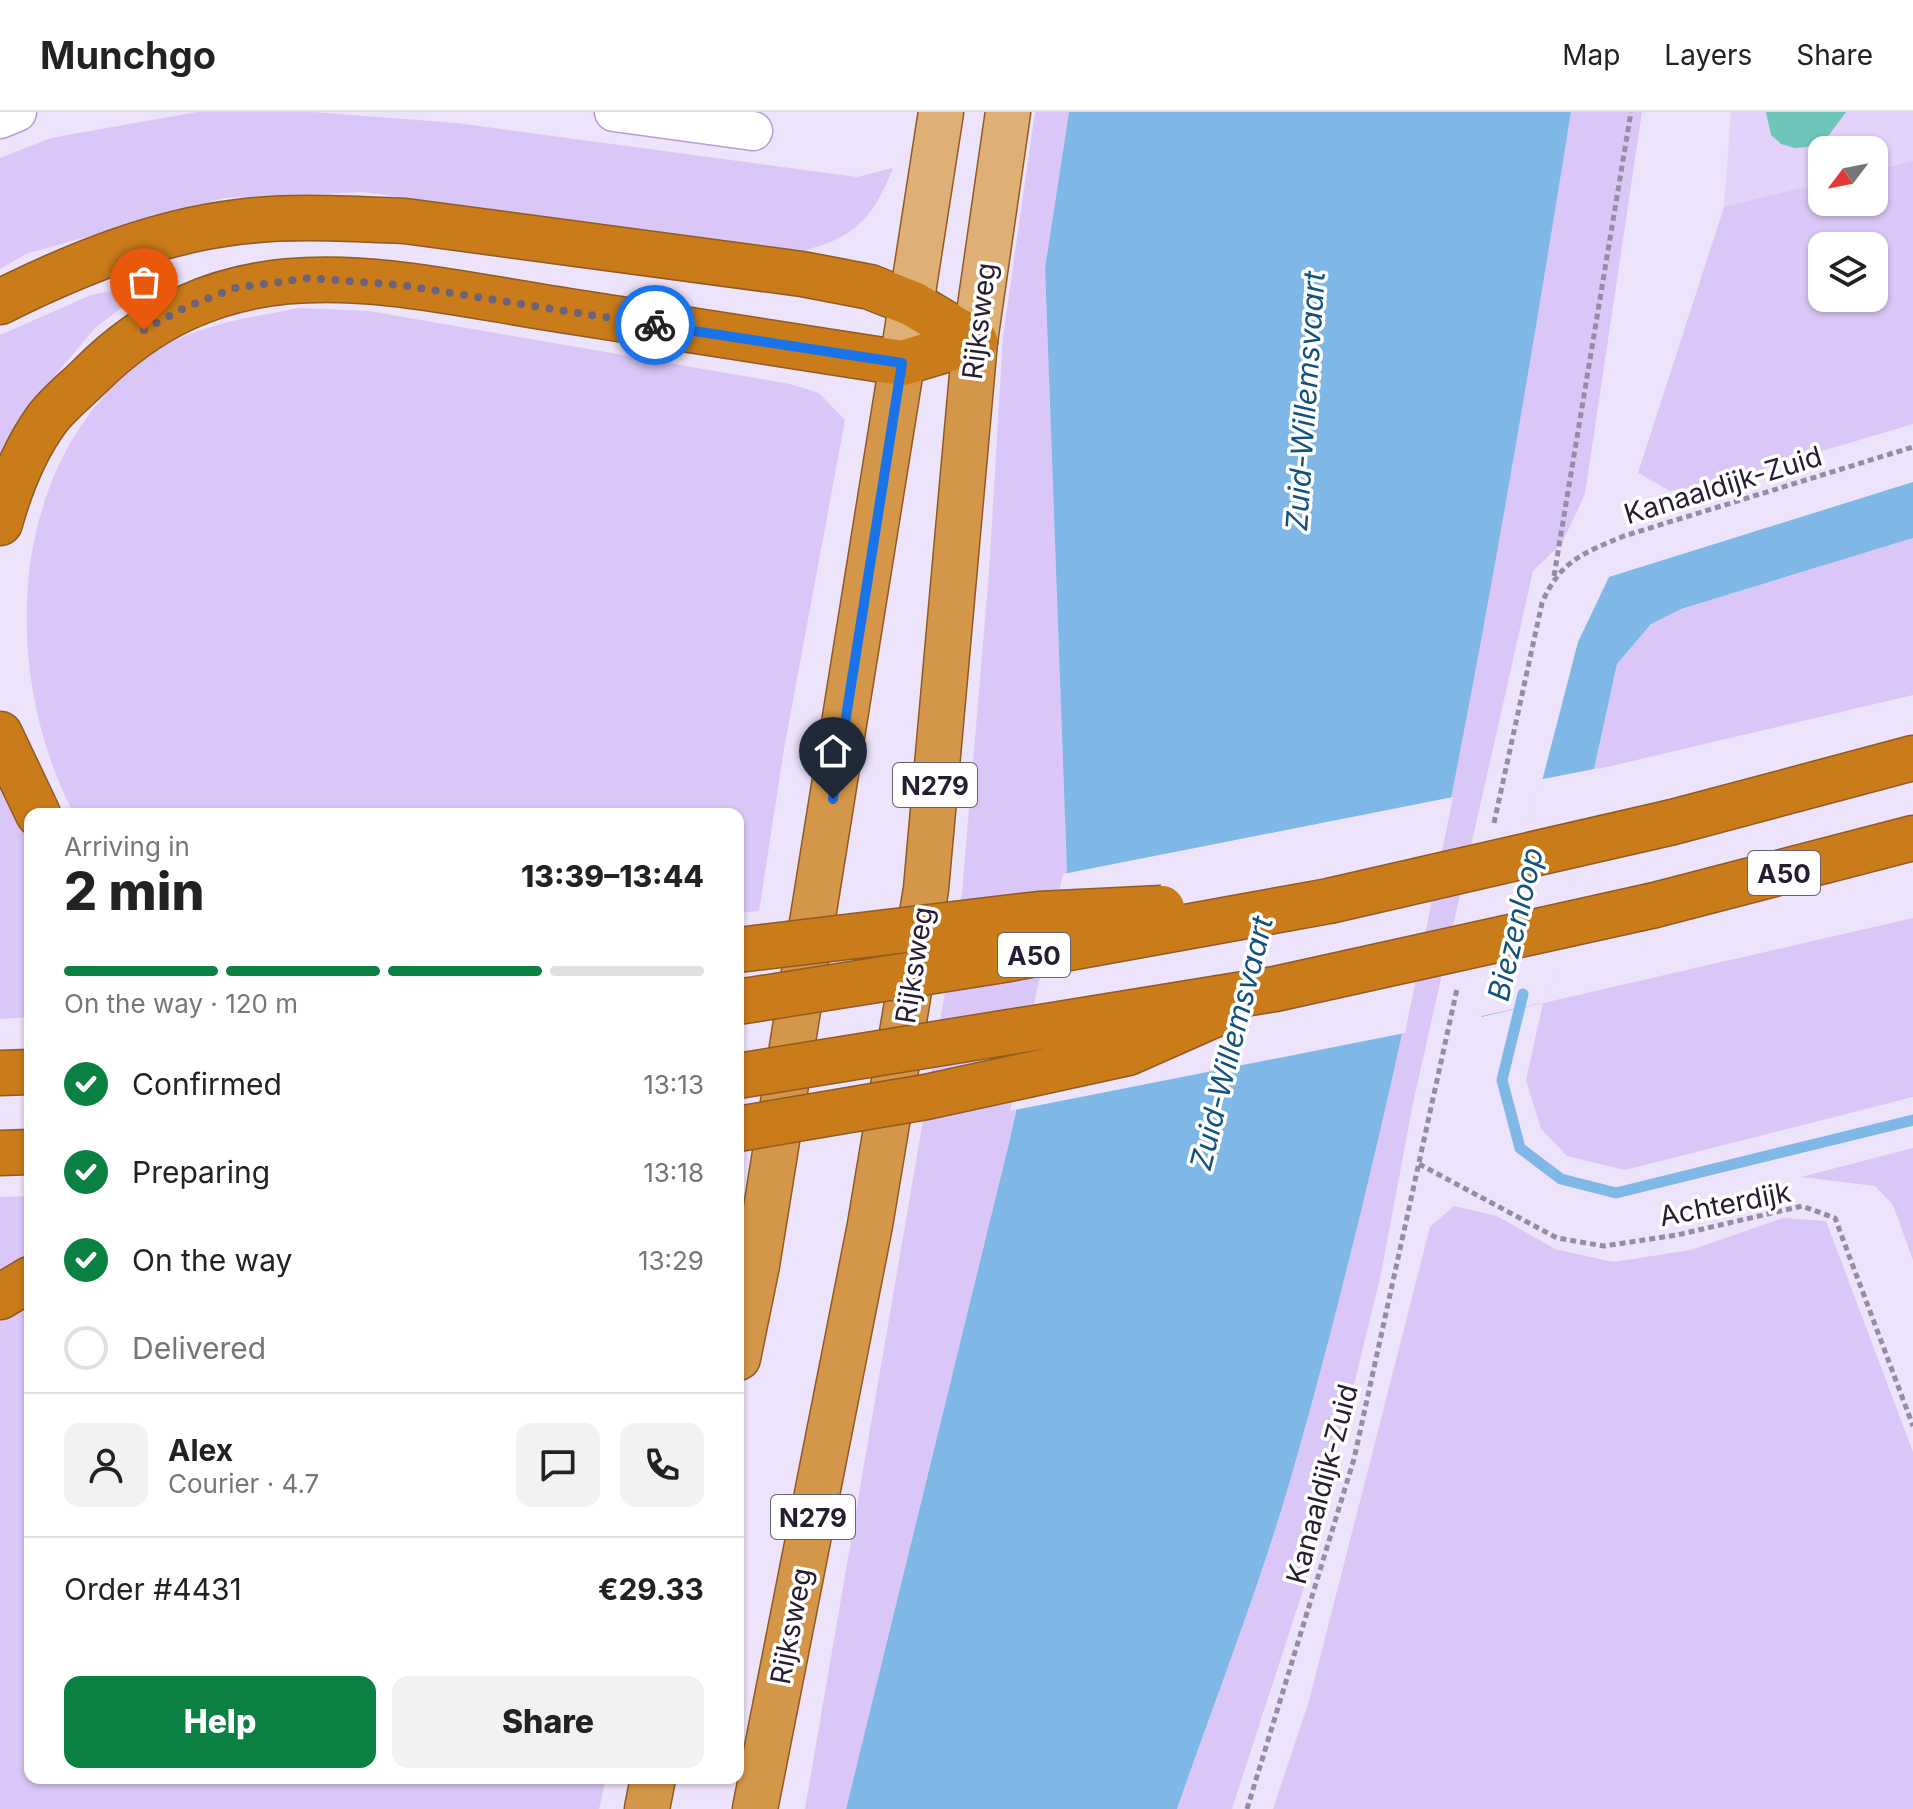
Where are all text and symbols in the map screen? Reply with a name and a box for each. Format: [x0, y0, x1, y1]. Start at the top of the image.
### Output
text: Munchgo [40, 32, 216, 78]
text: Map [1562, 38, 1620, 72]
text: Layers [1664, 38, 1752, 72]
text: Share [1796, 38, 1873, 72]
north arrow [1808, 136, 1888, 216]
map controls [1808, 136, 1888, 312]
button: layers [1808, 232, 1888, 312]
pin [110, 248, 178, 330]
icon: bag [122, 260, 166, 304]
street label: Rijksweg [955, 261, 1003, 381]
water label: Zuid-Willemsvaart [1278, 269, 1332, 532]
courier [615, 285, 695, 365]
icon: bike [633, 303, 677, 347]
street label: Kanaaldijk-Zuid [1620, 439, 1826, 531]
pin [799, 717, 867, 799]
icon: home [811, 729, 855, 773]
road number: N279 [893, 763, 977, 807]
text: Arriving in [64, 831, 190, 862]
water label: Biezenloop [1480, 844, 1550, 1004]
road number: A50 [1748, 851, 1820, 895]
text: 13:39–13:44 [521, 858, 704, 894]
text: 2 min [64, 860, 205, 923]
street label: Rijksweg [888, 904, 940, 1026]
water label: Zuid-Willemsvaart [1182, 911, 1280, 1174]
road number: A50 [998, 933, 1070, 977]
text: On the way · 120 m [64, 988, 298, 1019]
icon: check [64, 1062, 108, 1106]
text: Confirmed [132, 1066, 282, 1102]
text: 13:13 [643, 1069, 704, 1100]
icon: check [64, 1150, 108, 1194]
text: Preparing [132, 1154, 270, 1190]
text: 13:18 [643, 1157, 704, 1188]
street label: Achterdijk [1656, 1175, 1794, 1233]
icon: check [64, 1238, 108, 1282]
text: On the way [132, 1242, 292, 1278]
text: 13:29 [638, 1245, 704, 1276]
text: Delivered [132, 1330, 266, 1366]
street label: Kanaaldijk-Zuid [1279, 1381, 1365, 1587]
button: person [64, 1423, 148, 1507]
button: chat [516, 1423, 600, 1507]
button: phone [620, 1423, 704, 1507]
text: Alex [168, 1432, 233, 1468]
text: Courier · 4.7 [168, 1468, 319, 1499]
road number: N279 [771, 1495, 855, 1539]
street label: Rijksweg [763, 1565, 819, 1687]
text: Order #4431 [64, 1571, 242, 1607]
text: €29.33 [598, 1571, 704, 1607]
button: Help [64, 1676, 376, 1768]
button: Share [392, 1676, 704, 1768]

